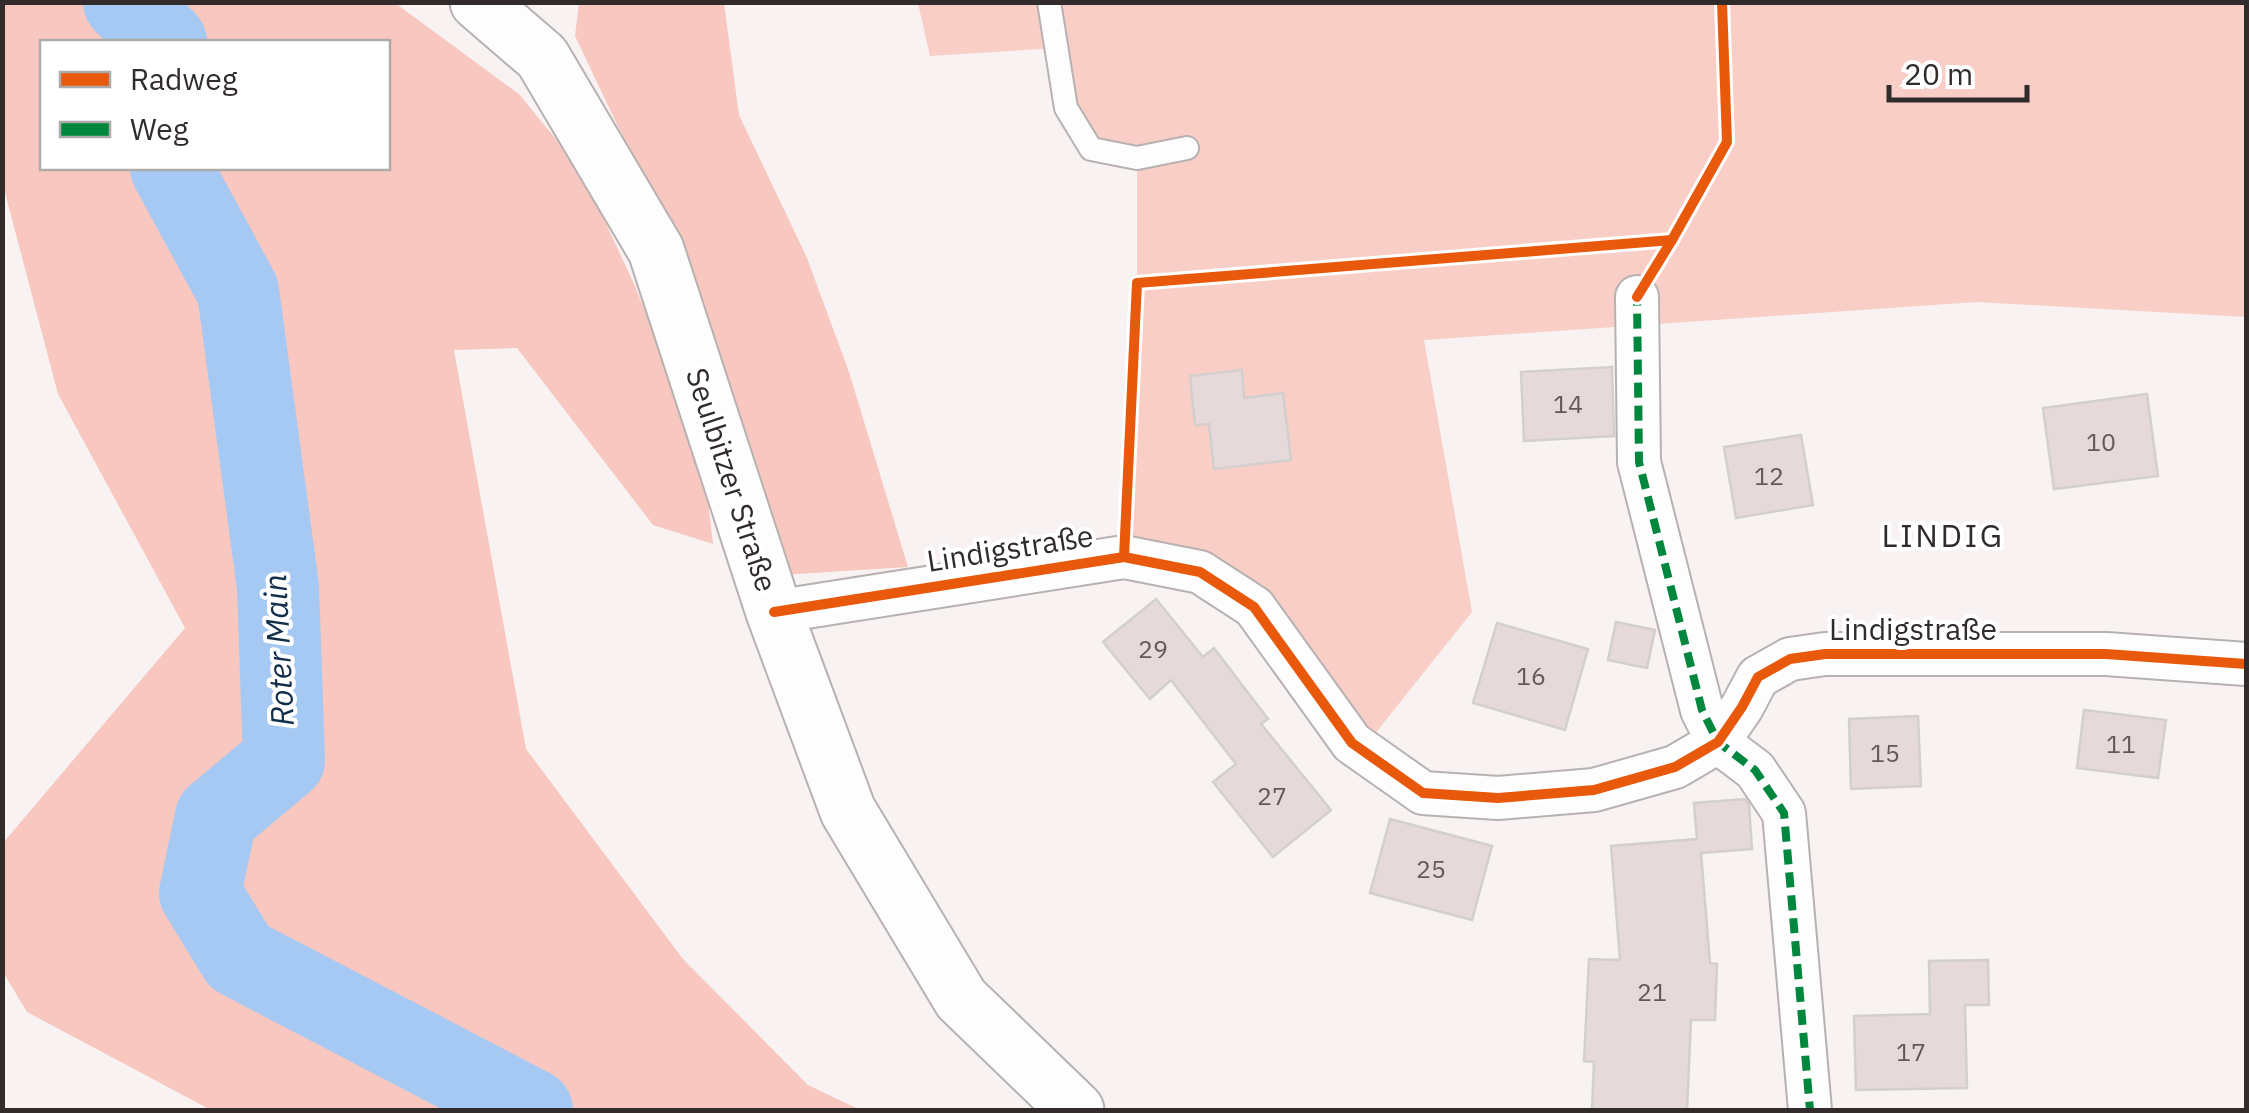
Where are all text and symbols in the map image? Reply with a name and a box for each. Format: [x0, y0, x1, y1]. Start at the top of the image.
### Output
legend [40, 40, 390, 170]
scale bar [1889, 40, 2026, 102]
text: 20 m [1904, 54, 1973, 93]
text: Radweg [130, 59, 238, 98]
text: Weg [130, 109, 189, 148]
street label: Seulbitzer Straße [678, 363, 787, 596]
house number: 14 [1553, 387, 1583, 420]
house number: 10 [2086, 425, 2116, 458]
house number: 12 [1754, 459, 1784, 492]
district label: LINDIG [1882, 514, 2004, 556]
street label: Lindigstraße [924, 515, 1096, 580]
water label: Roter Main [253, 573, 303, 727]
street label: Lindigstraße [1829, 609, 1997, 648]
house number: 29 [1138, 632, 1168, 665]
house number: 16 [1516, 659, 1546, 692]
house number: 11 [2106, 727, 2136, 760]
house number: 15 [1870, 736, 1900, 769]
house number: 27 [1257, 779, 1287, 812]
house number: 25 [1416, 852, 1446, 885]
house number: 21 [1637, 975, 1667, 1008]
house number: 17 [1896, 1035, 1926, 1068]

